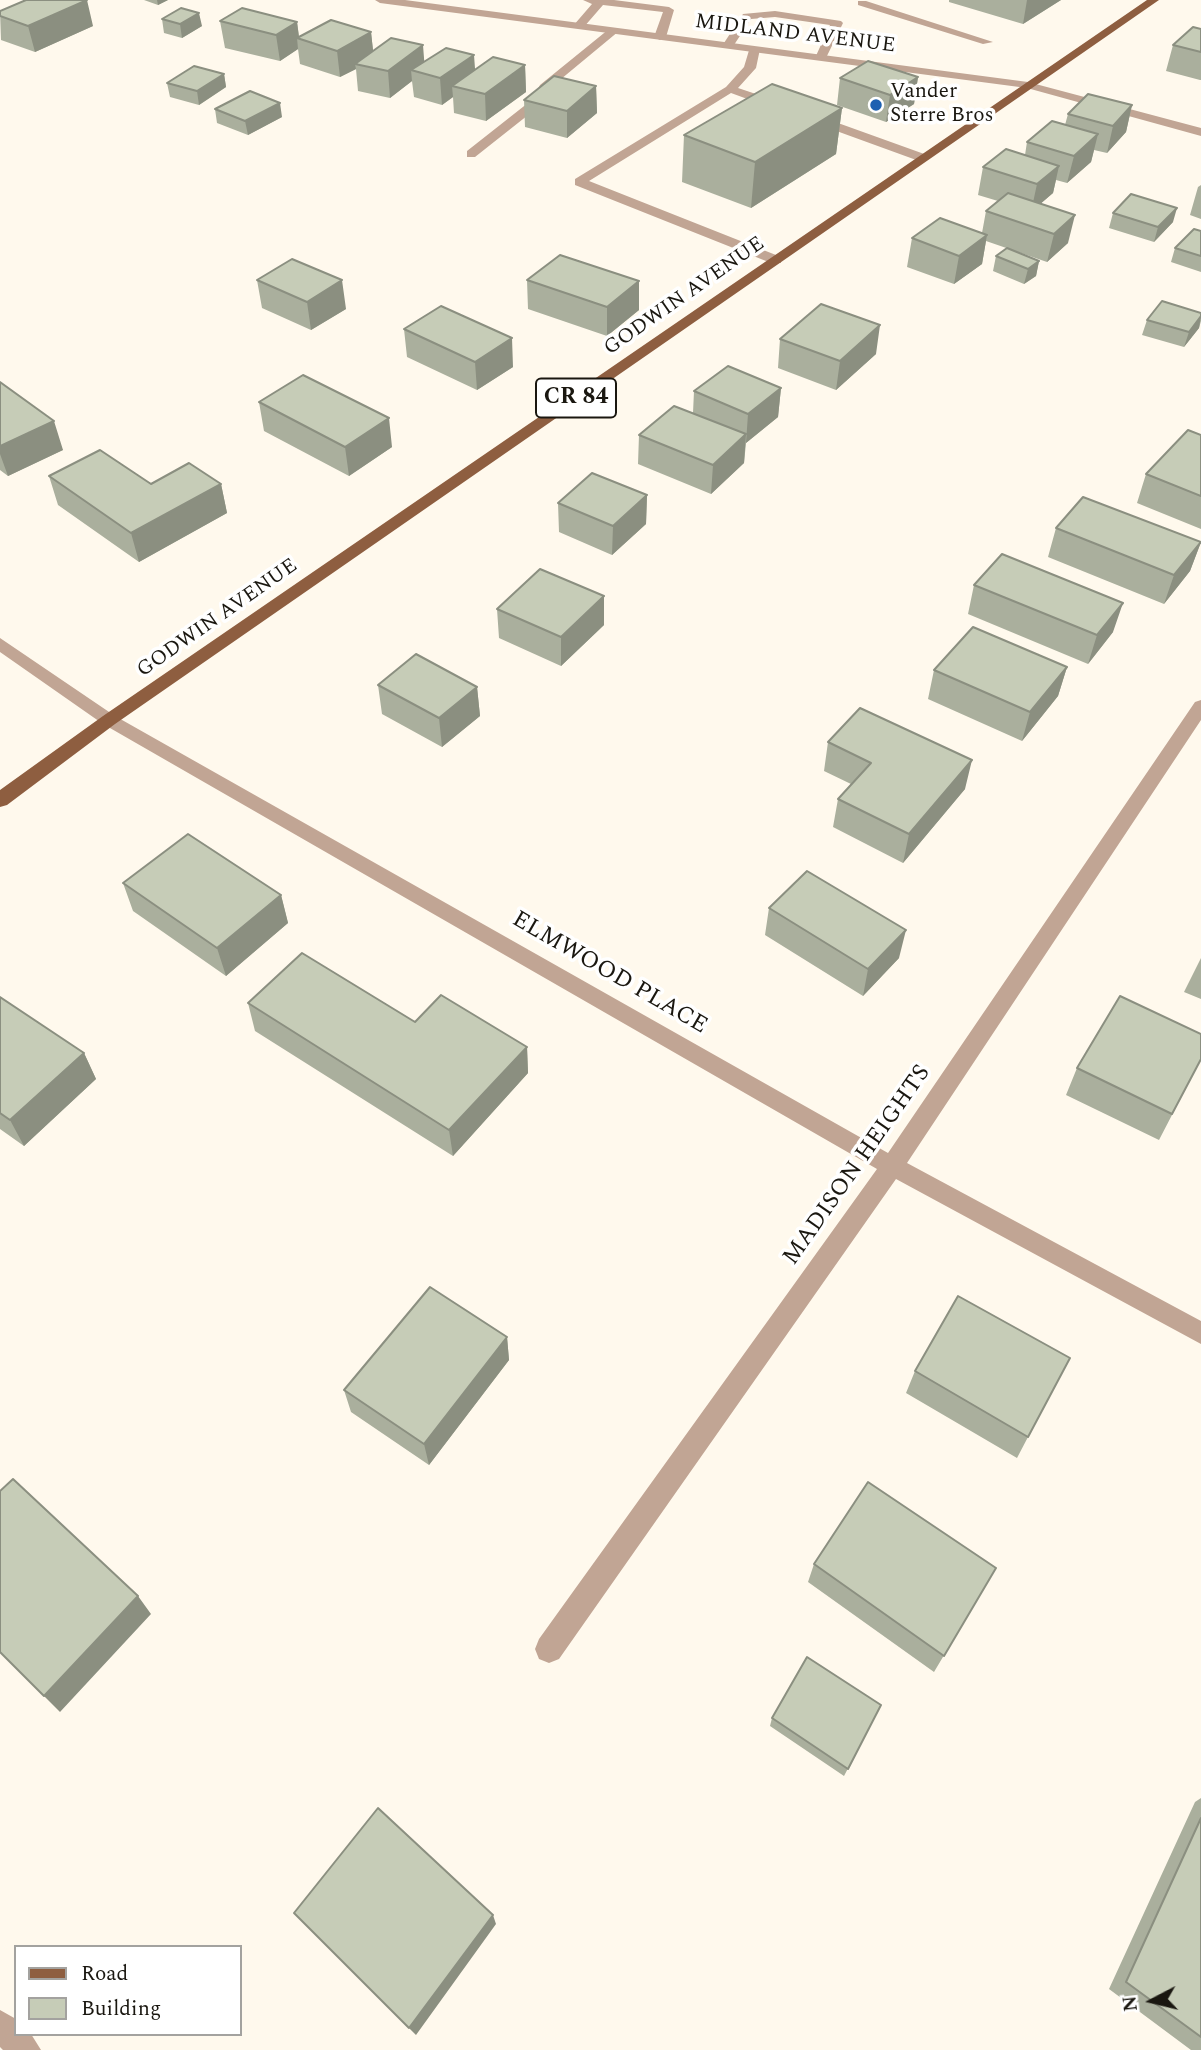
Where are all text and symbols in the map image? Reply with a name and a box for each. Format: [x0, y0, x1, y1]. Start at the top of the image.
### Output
street label: MIDLAND AVENUE [693, 10, 897, 60]
place label: Vander Sterre Bros [890, 80, 994, 130]
marker: Vander Sterre Bros [868, 97, 884, 113]
street label: GODWIN AVENUE [600, 232, 770, 362]
road number: CR 84 [536, 378, 616, 418]
street label: GODWIN AVENUE [133, 554, 303, 684]
street label: ELMWOOD PLACE [506, 906, 712, 1042]
street label: MADISON HEIGHTS [778, 1060, 938, 1272]
legend [14, 1945, 242, 2036]
text: Road [81, 1958, 128, 1990]
north arrow [1117, 1966, 1187, 2036]
text: Building [81, 1993, 161, 2025]
text: N [1115, 1994, 1146, 2013]

